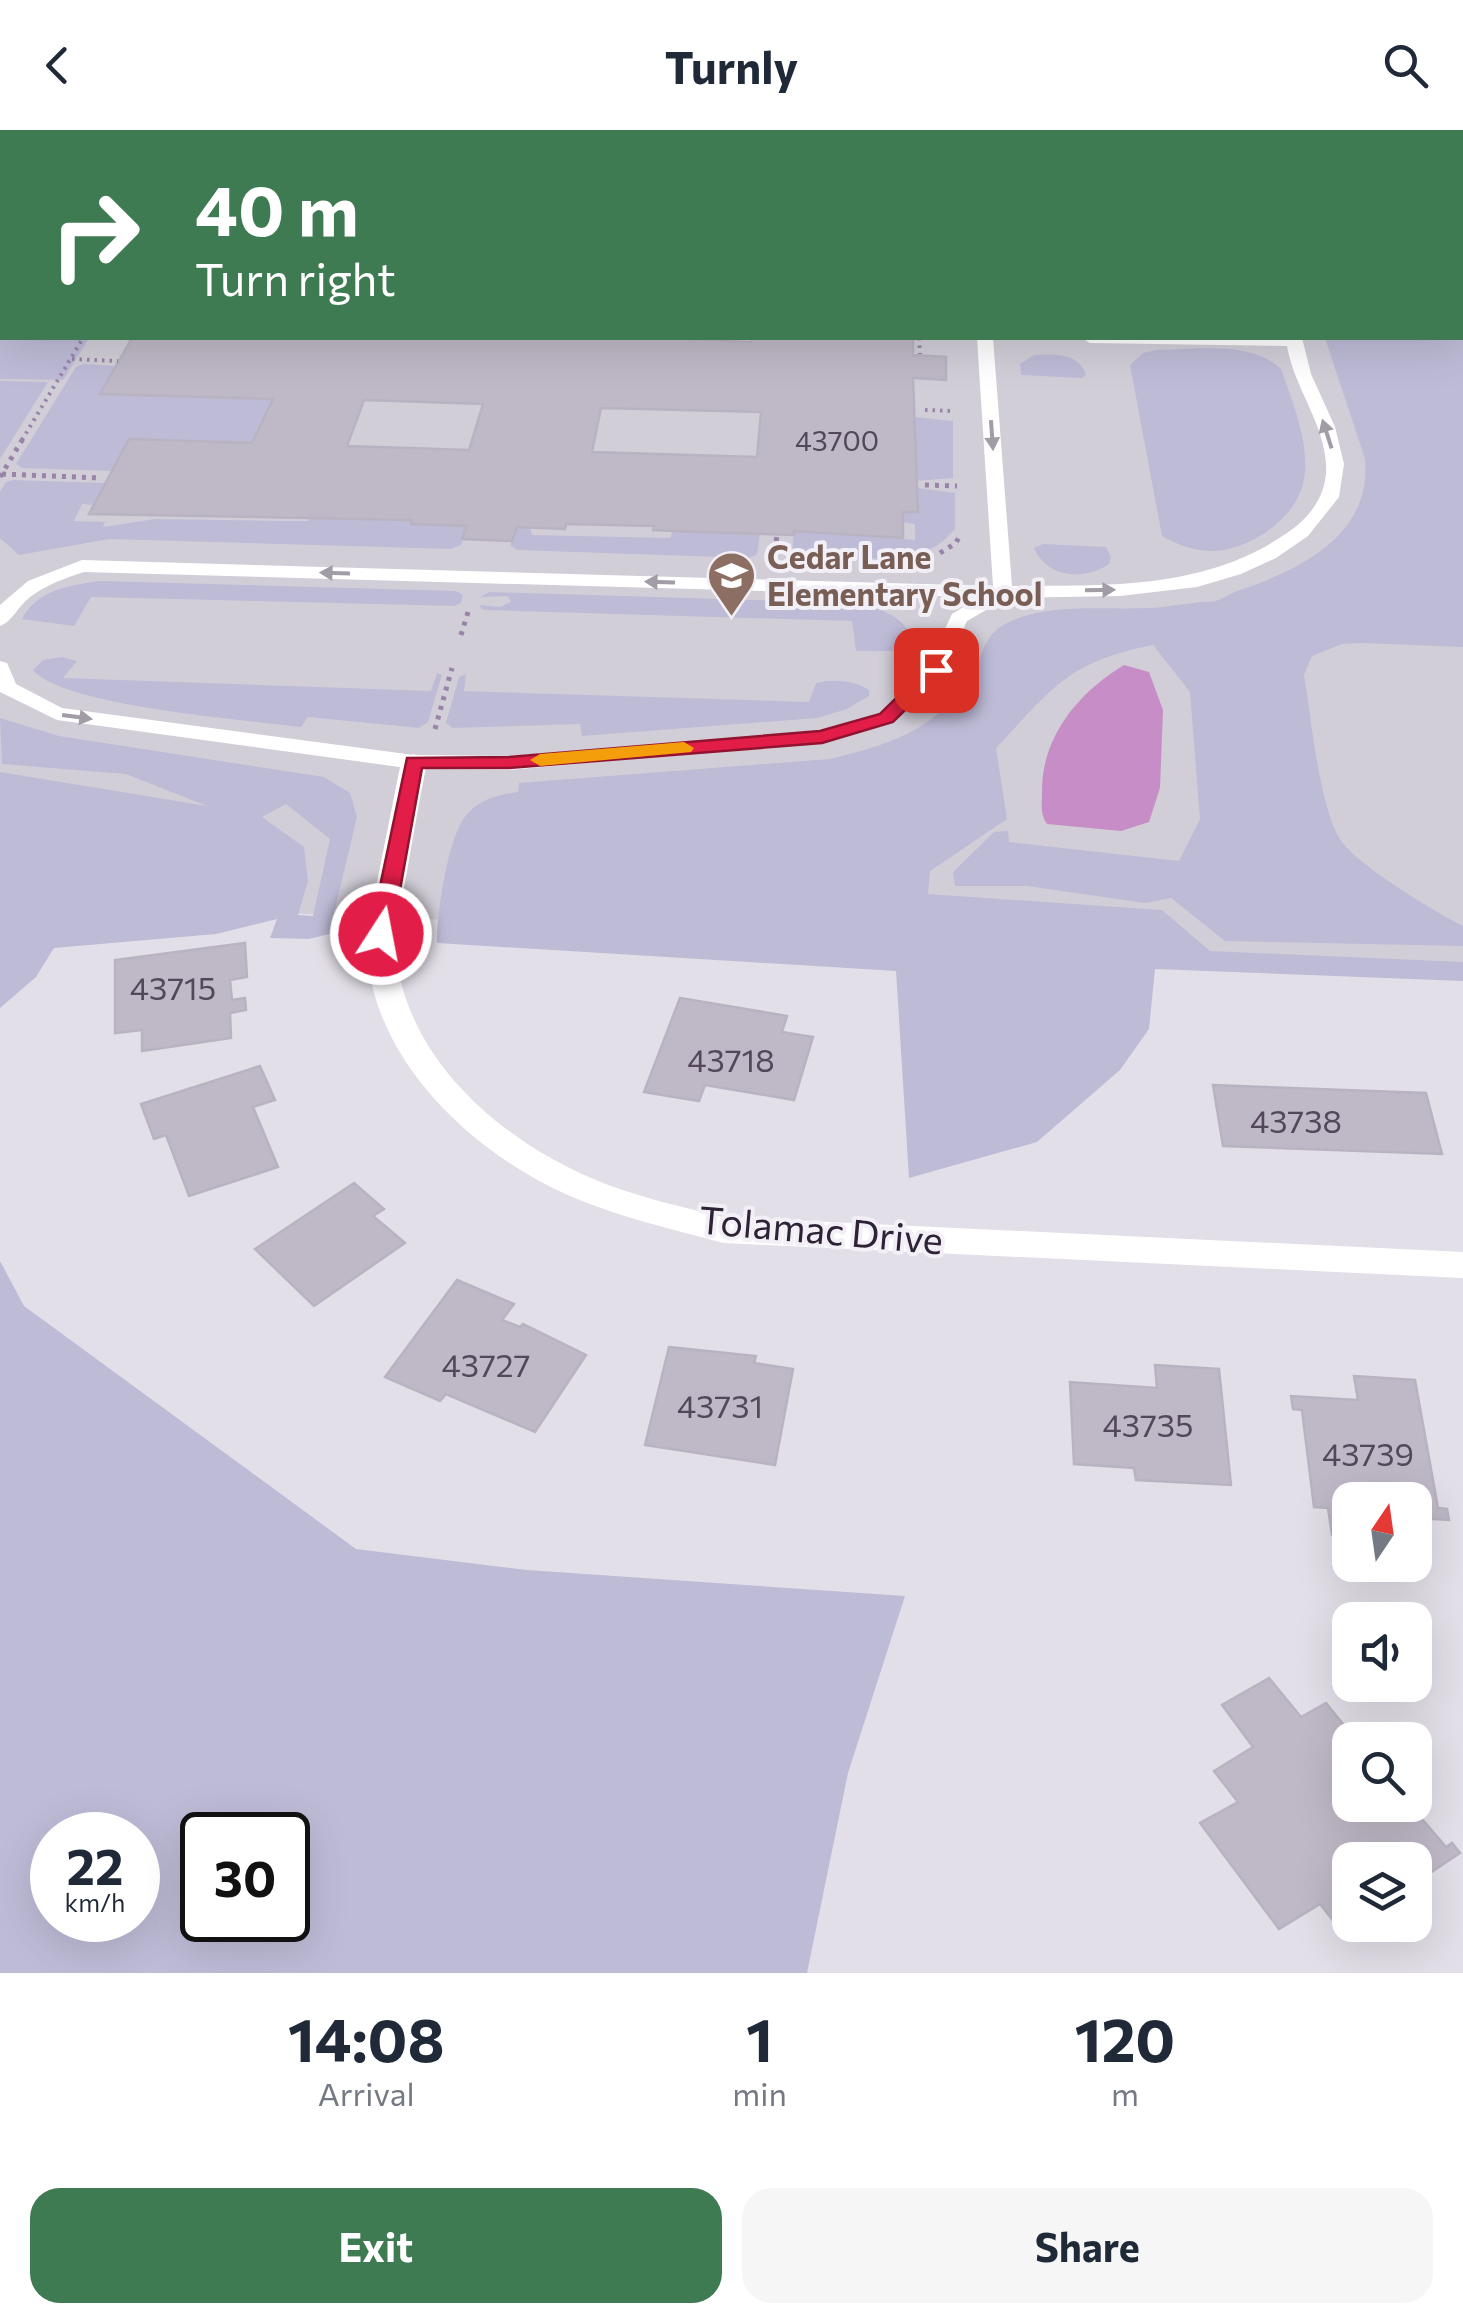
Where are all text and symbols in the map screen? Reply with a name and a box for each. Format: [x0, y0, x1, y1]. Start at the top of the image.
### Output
icon: back [30, 38, 85, 93]
text: Turnly [665, 38, 798, 93]
icon: search [1378, 38, 1433, 93]
text: 40 m [195, 165, 359, 250]
icon: right [30, 170, 160, 300]
text: Turn right [195, 250, 396, 305]
one-way arrow [984, 419, 1000, 451]
one-way arrow [1319, 419, 1334, 449]
house number: 43700 [795, 423, 879, 457]
place label: Cedar Lane Elementary School [767, 536, 1042, 613]
school or university icon: Cedar Lane Elementary School [706, 550, 758, 618]
one-way arrow [319, 565, 351, 581]
one-way arrow [644, 574, 676, 590]
one-way arrow [1085, 582, 1117, 598]
pin [894, 628, 979, 713]
icon: arrive [909, 643, 964, 698]
one-way arrow [62, 709, 93, 725]
position arrow [329, 882, 433, 986]
house number: 43715 [130, 967, 216, 1007]
house number: 43718 [687, 1039, 775, 1079]
house number: 43738 [1250, 1100, 1342, 1140]
street label: Tolamac Drive [697, 1194, 945, 1263]
house number: 43727 [442, 1344, 530, 1384]
house number: 43731 [677, 1385, 763, 1425]
house number: 43735 [1103, 1404, 1193, 1444]
house number: 43739 [1322, 1433, 1414, 1473]
north arrow [1332, 1482, 1432, 1582]
map controls [1332, 1482, 1432, 1942]
button: sound [1332, 1602, 1432, 1702]
button: search [1332, 1722, 1432, 1822]
speed limit sign: 30 [180, 1812, 310, 1942]
text: 22 [67, 1834, 123, 1895]
button: layers [1332, 1842, 1432, 1942]
text: km/h [65, 1887, 125, 1917]
text: 14:08 [288, 2001, 445, 2074]
text: 1 [746, 2001, 773, 2074]
text: 120 [1074, 2001, 1175, 2074]
text: Arrival [318, 2073, 415, 2113]
text: min [732, 2073, 787, 2113]
text: m [1111, 2073, 1139, 2113]
button: Exit [30, 2188, 722, 2303]
button: Share [742, 2188, 1433, 2303]

